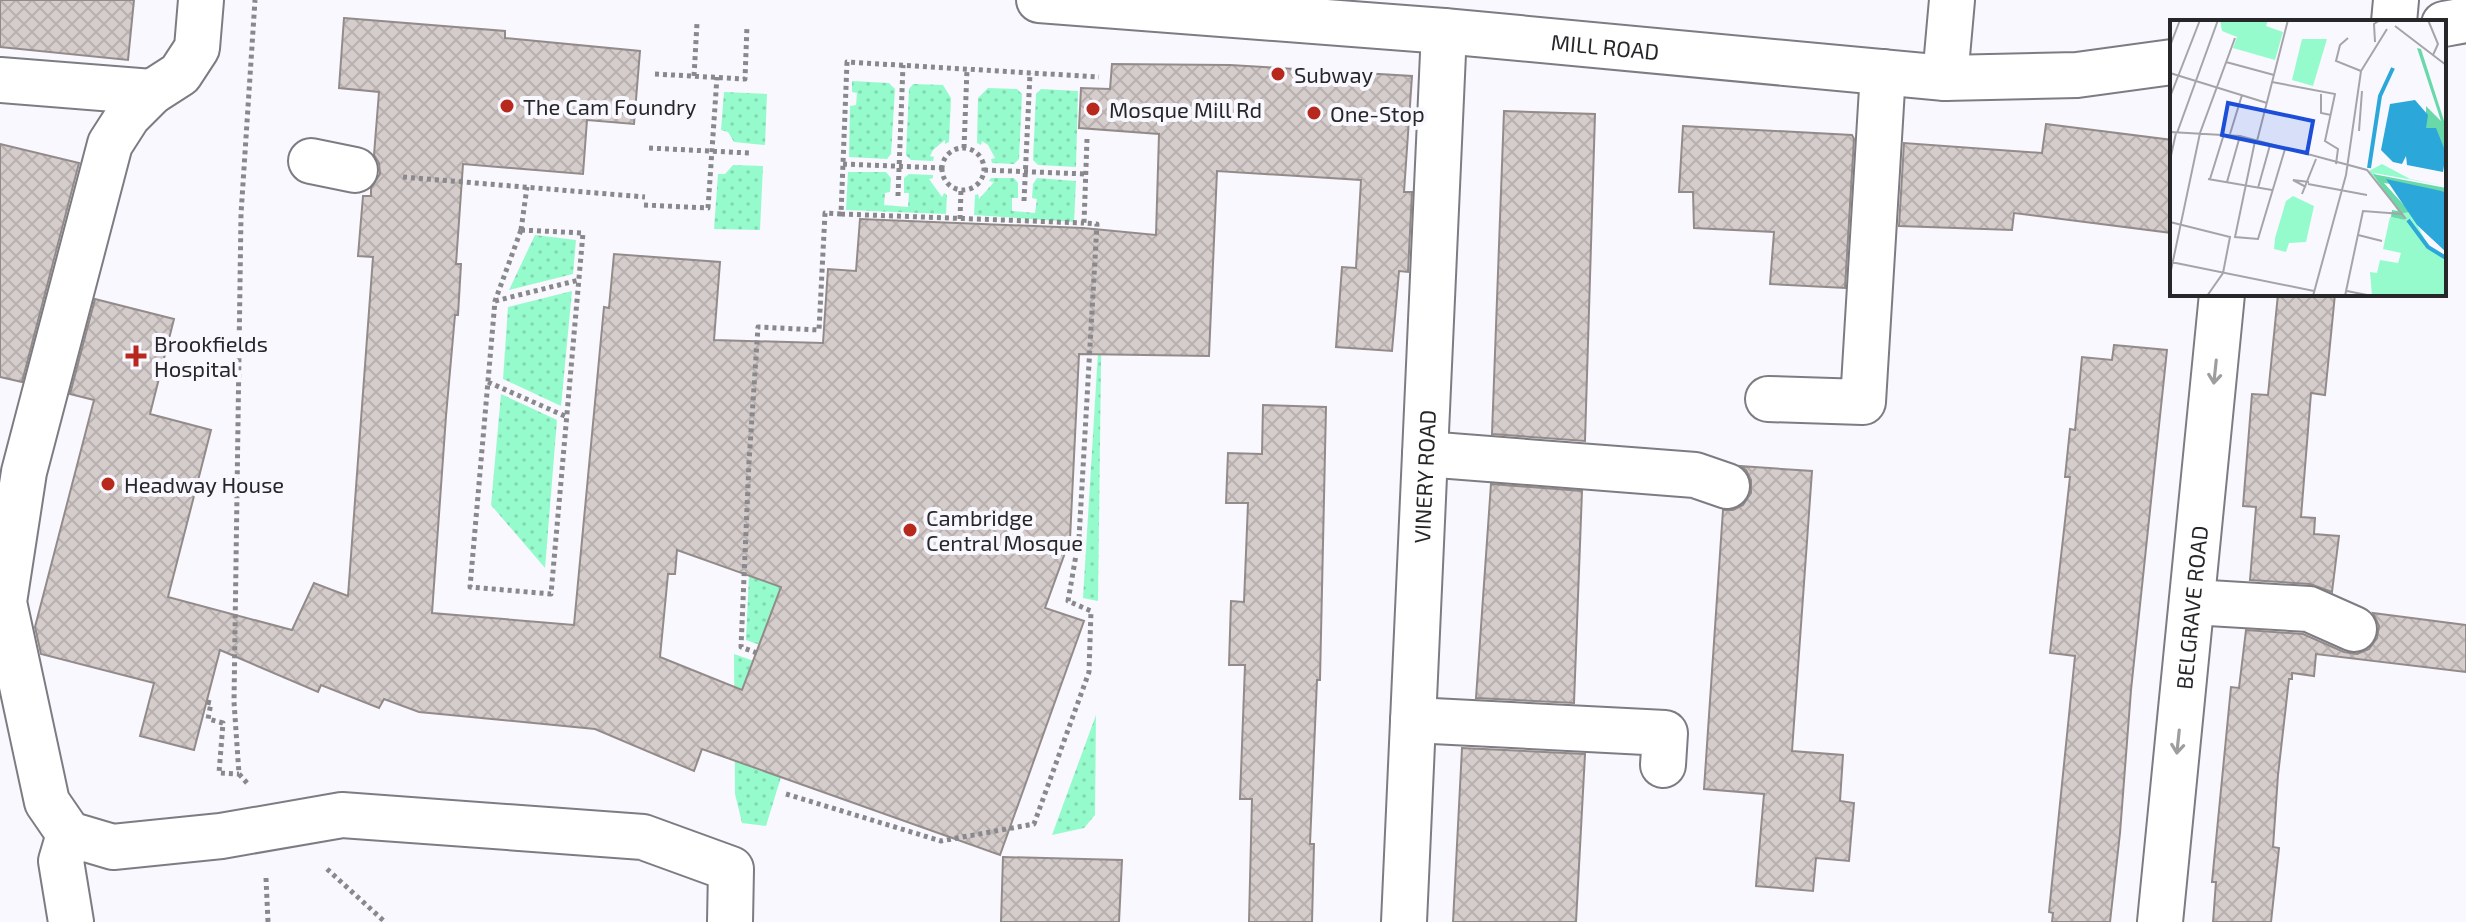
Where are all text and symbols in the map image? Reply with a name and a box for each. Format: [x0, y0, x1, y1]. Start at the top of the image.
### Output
inset map [2170, 20, 2446, 296]
street label: MILL ROAD [1550, 28, 1660, 64]
place label: Subway [1294, 61, 1373, 87]
marker: Subway [1269, 65, 1287, 83]
place label: The Cam Foundry [523, 93, 697, 119]
place label: Mosque Mill Rd [1109, 96, 1262, 122]
marker: The Cam Foundry [498, 97, 516, 115]
marker: Mosque Mill Rd [1084, 100, 1102, 118]
place label: One-Stop [1330, 100, 1425, 126]
marker: One-Stop [1305, 104, 1323, 122]
place label: Brookfields Hospital [154, 330, 268, 381]
marker: Brookfields Hospital [125, 345, 147, 367]
one-way arrow [2207, 358, 2222, 385]
street label: VINERY ROAD [1408, 409, 1440, 544]
place label: Headway House [124, 471, 284, 497]
marker: Headway House [99, 475, 117, 493]
place label: Cambridge Central Mosque [926, 504, 1083, 555]
marker: Cambridge Central Mosque [901, 521, 919, 539]
street label: BELGRAVE ROAD [2170, 524, 2212, 691]
one-way arrow [2170, 728, 2185, 755]

